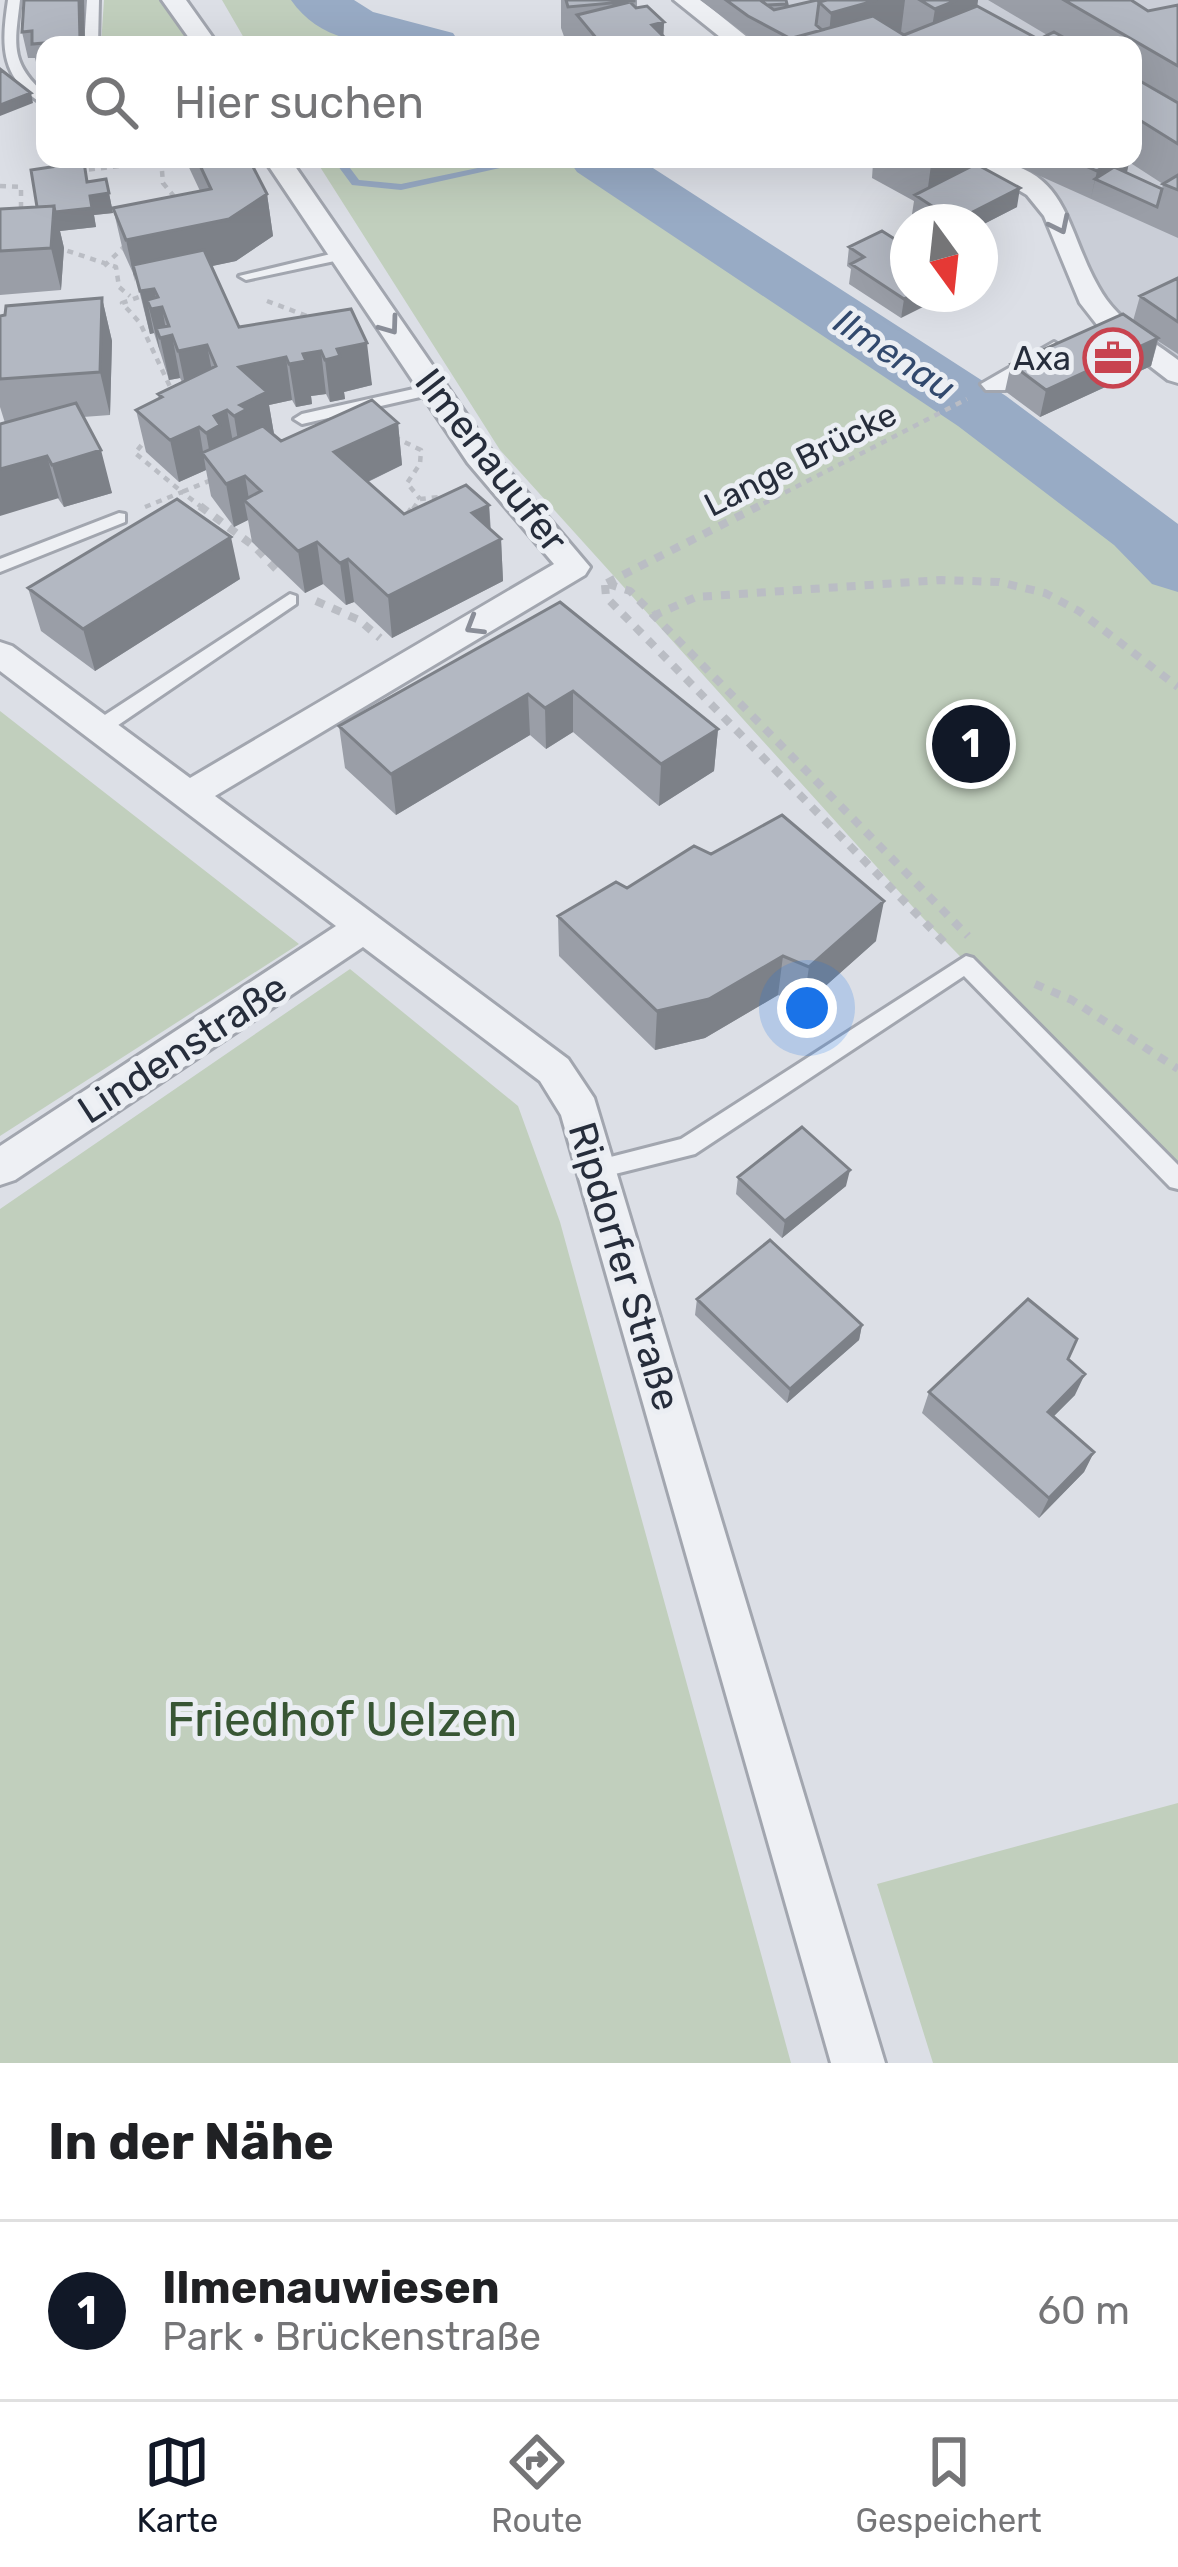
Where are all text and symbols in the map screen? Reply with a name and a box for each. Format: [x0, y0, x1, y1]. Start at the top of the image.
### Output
search box [36, 36, 1142, 168]
icon: search [78, 69, 144, 135]
text: Hier suchen [174, 76, 424, 129]
north arrow [890, 204, 998, 312]
one-way arrow [1046, 213, 1069, 234]
water label: Ilmenau [826, 300, 963, 409]
one-way arrow [375, 313, 397, 334]
office icon: Axa [1082, 327, 1144, 389]
place label: Axa [1013, 339, 1071, 378]
street label: Ilmenauufer [405, 360, 577, 562]
street label: Lange Brücke [698, 394, 903, 525]
one-way arrow [465, 612, 487, 635]
pin: 1 [932, 699, 1010, 789]
street label: Lindenstraße [70, 964, 296, 1133]
your location [777, 978, 837, 1038]
street label: Ripdorfer Straße [558, 1117, 690, 1416]
park label: Friedhof Uelzen [167, 1691, 517, 1748]
text: In der Nähe [48, 2111, 334, 2172]
text: Ilmenauwiesen [162, 2261, 500, 2314]
text: 1 [77, 2288, 97, 2334]
text: 60 m [1037, 2288, 1130, 2334]
text: Park · Brückenstraße [162, 2314, 541, 2360]
tab: Karte [136, 2429, 218, 2540]
tab: Route [491, 2429, 583, 2540]
tab: Gespeichert [855, 2429, 1042, 2540]

